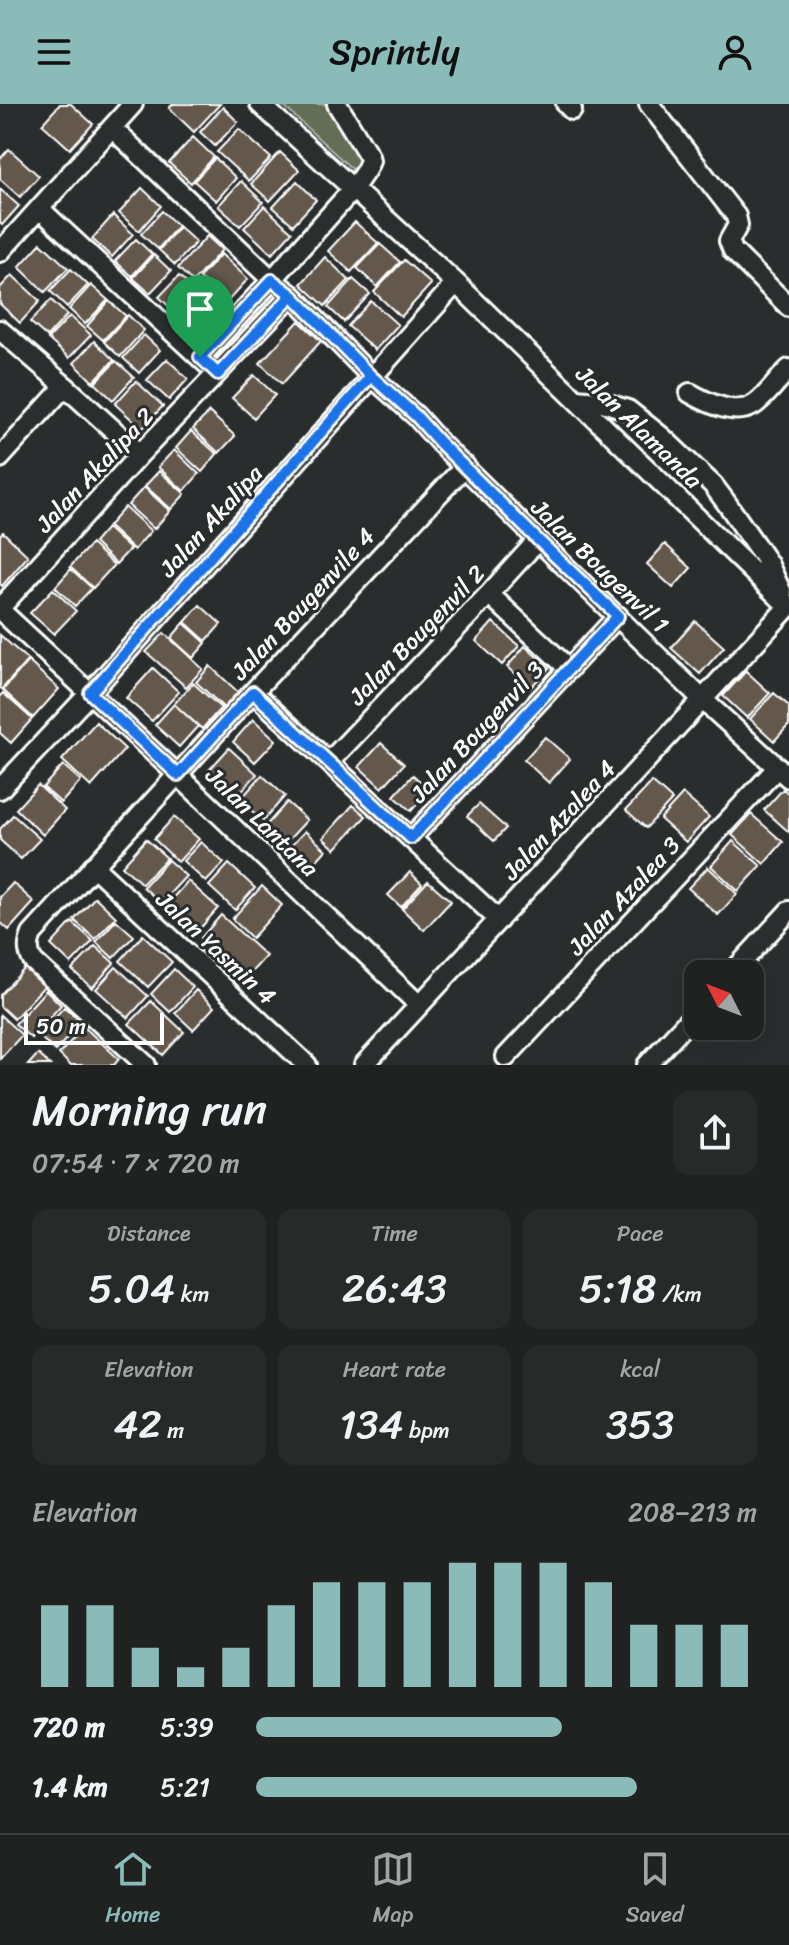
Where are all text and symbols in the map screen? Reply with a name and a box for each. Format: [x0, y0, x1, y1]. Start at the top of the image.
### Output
text: Sprintly [329, 20, 460, 84]
icon: menu [32, 30, 76, 74]
icon: person [713, 30, 757, 74]
pin [166, 275, 234, 357]
icon: arrive [178, 287, 222, 331]
street label: Jalan Alamanda [565, 354, 713, 500]
street label: Jalan Akalipa 2 [24, 397, 165, 544]
street label: Jalan Akalipa [148, 454, 274, 588]
street label: Jalan Bougenvil 1 [520, 488, 679, 644]
street label: Jalan Bougenvile 4 [220, 518, 386, 691]
street label: Jalan Bougenvil 2 [337, 554, 496, 716]
street label: Jalan Bougenvil 3 [399, 651, 555, 814]
street label: Jalan Azalea 4 [491, 750, 627, 891]
street label: Jalan Lantana [195, 756, 329, 888]
street label: Jalan Azalea 3 [556, 826, 691, 966]
street label: Jalan Yasmin 4 [145, 880, 286, 1016]
north arrow [684, 960, 764, 1040]
map controls [684, 960, 764, 1040]
text: 50 m [36, 1007, 86, 1046]
scale bar [24, 1009, 164, 1045]
text: Morning run [32, 1071, 267, 1149]
button: share [673, 1091, 757, 1175]
text: 07:54 · 7 × 720 m [32, 1140, 240, 1186]
text: Distance [107, 1214, 191, 1253]
text: Time [371, 1214, 418, 1253]
text: Pace [617, 1214, 664, 1253]
text: 5.04 [88, 1253, 175, 1324]
text: 26:43 [342, 1253, 447, 1324]
text: 5:18 [579, 1253, 656, 1324]
text: km [175, 1275, 209, 1314]
text: /km [656, 1275, 702, 1314]
text: Elevation [104, 1350, 193, 1389]
text: Heart rate [343, 1350, 446, 1389]
text: kcal [620, 1350, 660, 1389]
text: 42 [113, 1389, 162, 1460]
text: 134 [339, 1389, 403, 1460]
text: 353 [606, 1389, 674, 1460]
text: m [162, 1411, 184, 1450]
text: bpm [403, 1411, 450, 1450]
text: Elevation [32, 1489, 137, 1535]
text: 208–213 m [628, 1489, 757, 1535]
text: 720 m [32, 1704, 105, 1750]
text: 5:39 [160, 1704, 214, 1750]
text: 1.4 km [32, 1764, 108, 1810]
text: 5:21 [160, 1764, 210, 1810]
tab: Home [105, 1847, 160, 1934]
tab: Map [371, 1847, 415, 1934]
tab: Saved [626, 1847, 684, 1934]

